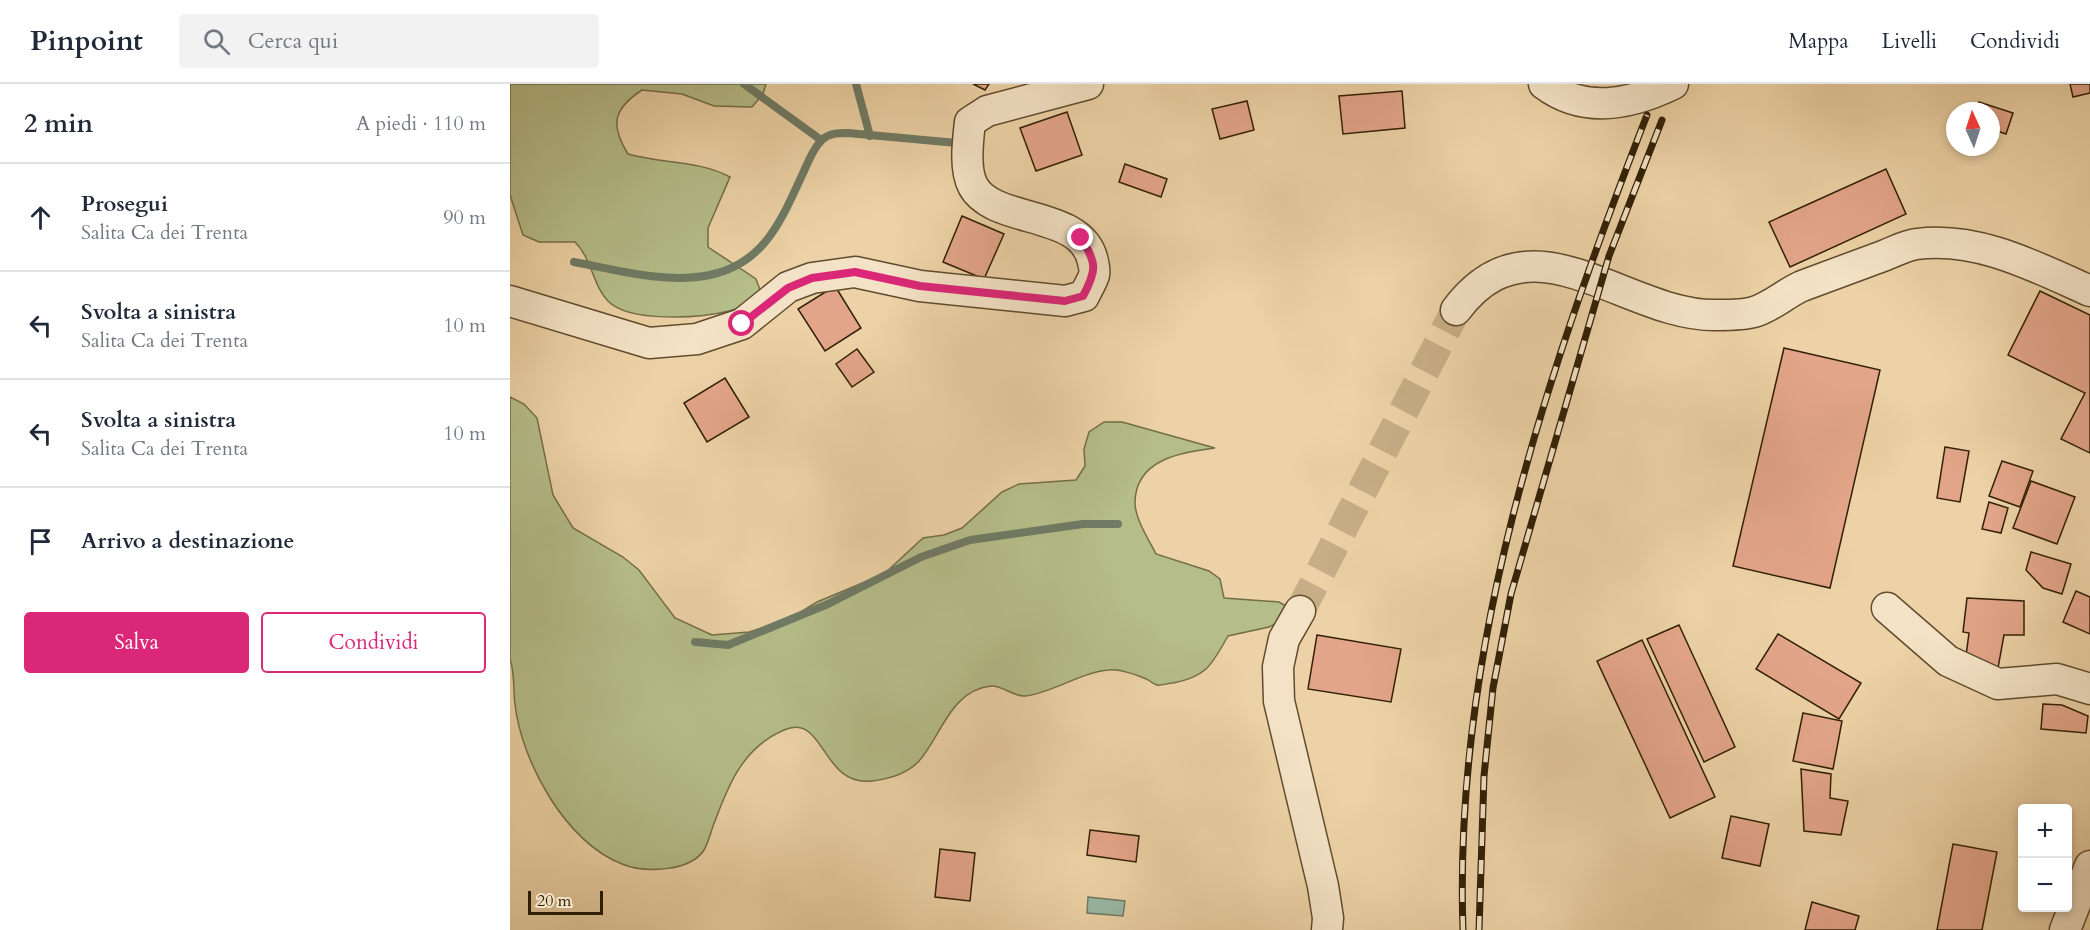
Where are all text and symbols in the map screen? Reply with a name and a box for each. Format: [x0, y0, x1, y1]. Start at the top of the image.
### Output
search box [179, 14, 599, 68]
text: Pinpoint [30, 22, 143, 60]
icon: search [200, 25, 233, 58]
text: Cerca qui [248, 26, 338, 56]
text: Mappa [1788, 27, 1849, 56]
text: Livelli [1882, 27, 1937, 56]
text: Condividi [1970, 27, 2060, 56]
north arrow [1946, 102, 2000, 156]
text: 2 min [24, 106, 93, 141]
text: A piedi · 110 m [356, 110, 486, 137]
text: Prosegui [81, 189, 168, 219]
icon: ahead [24, 201, 57, 234]
text: 90 m [443, 204, 486, 231]
text: Salita Ca dei Trenta [81, 219, 248, 246]
route end [1067, 224, 1093, 250]
text: Svolta a sinistra [81, 297, 236, 327]
icon: left [24, 309, 57, 342]
route start [728, 310, 754, 336]
text: 10 m [443, 312, 486, 339]
text: Salita Ca dei Trenta [81, 327, 248, 354]
text: Svolta a sinistra [81, 405, 236, 435]
icon: left [24, 417, 57, 450]
text: 10 m [443, 420, 486, 447]
text: Salita Ca dei Trenta [81, 435, 248, 462]
icon: arrive [24, 525, 57, 558]
text: Arrivo a destinazione [81, 526, 294, 556]
button: Salva [24, 612, 249, 673]
button: Condividi [261, 612, 486, 673]
map controls [2018, 804, 2072, 912]
button: + [2018, 804, 2072, 858]
button: − [2018, 858, 2072, 912]
scale bar [528, 888, 603, 916]
text: 20 m [537, 890, 571, 912]

